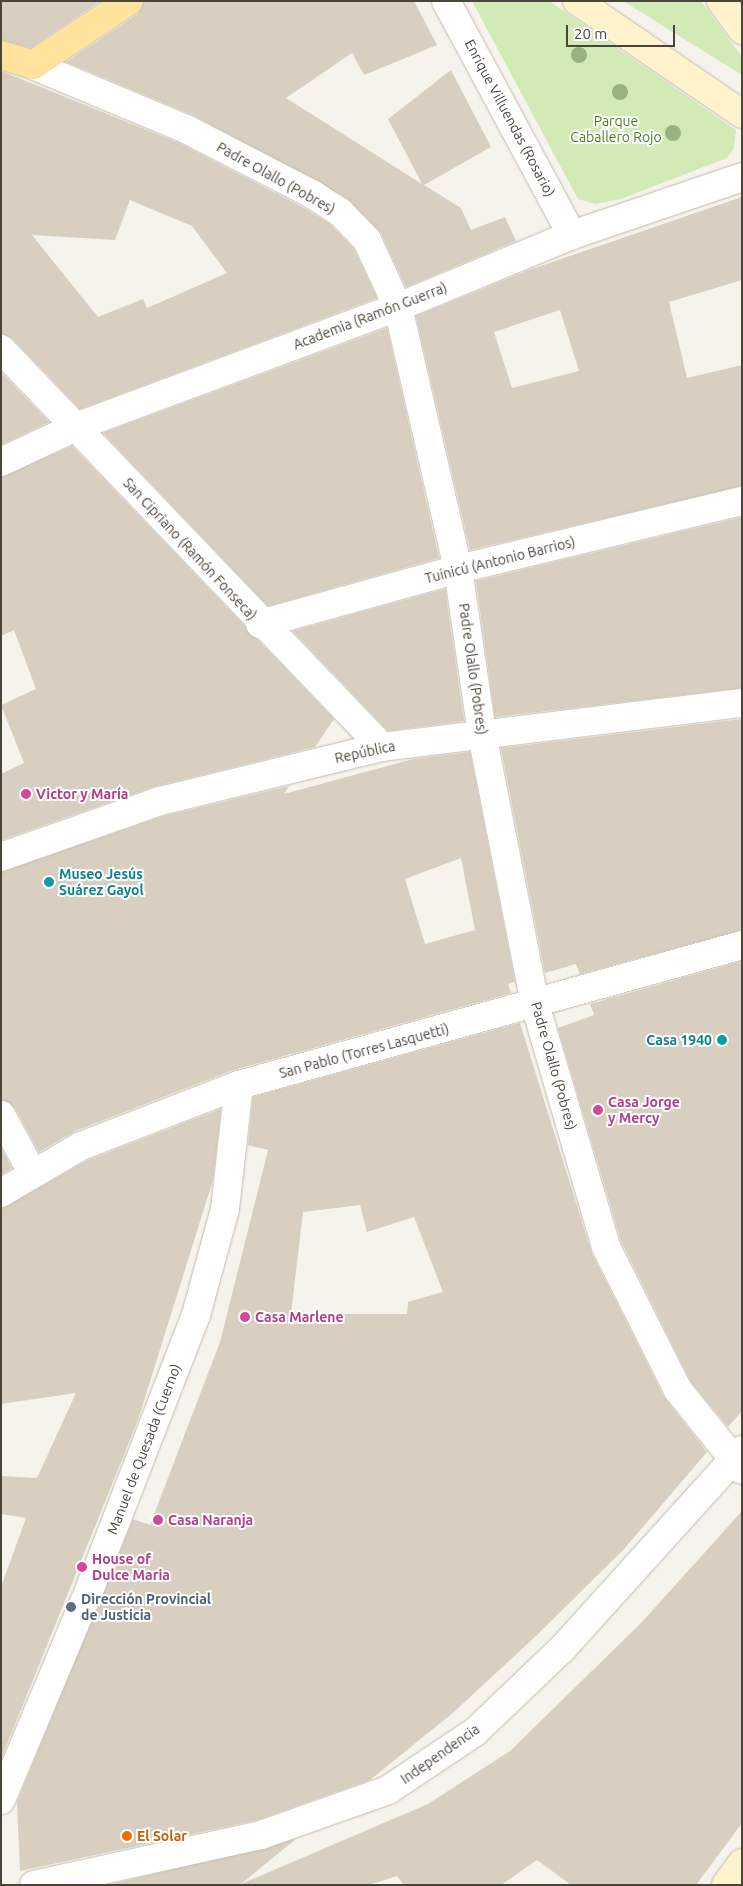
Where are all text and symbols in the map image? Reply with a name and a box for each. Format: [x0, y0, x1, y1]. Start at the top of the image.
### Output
scale bar [568, 15, 677, 47]
text: 20 m [574, 25, 607, 42]
street label: Enrique Villuendas (Rosario) [461, 36, 559, 200]
park label: Parque Caballero Rojo [570, 113, 662, 146]
street label: Padre Olallo (Pobres) [214, 139, 338, 217]
street label: Academia (Ramón Guerra) [291, 279, 449, 353]
street label: San Cipriano (Ramón Fonseca) [120, 474, 260, 624]
street label: Tuinicú (Antonio Barrios) [423, 533, 577, 587]
street label: Padre Olallo (Pobres) [455, 602, 491, 736]
street label: República [333, 737, 397, 767]
place label: Victor y María [36, 786, 128, 802]
marker: Victor y María [20, 788, 32, 800]
place label: Museo Jesús Suárez Gayol [59, 866, 144, 899]
marker: Museo Jesús Suárez Gayol [43, 876, 55, 888]
street label: Padre Olallo (Pobres) [528, 1000, 580, 1132]
street label: San Pablo (Torres Lasquetti) [277, 1020, 451, 1082]
place label: Casa 1940 [646, 1032, 712, 1048]
marker: Casa 1940 [716, 1034, 728, 1046]
place label: Casa Jorge y Mercy [608, 1094, 680, 1126]
marker: Casa Jorge y Mercy [592, 1104, 604, 1116]
place label: Casa Marlene [255, 1309, 344, 1325]
marker: Casa Marlene [239, 1311, 251, 1323]
street label: Manuel de Quesada (Cuerno) [104, 1361, 184, 1537]
place label: Casa Naranja [168, 1512, 253, 1528]
marker: Casa Naranja [152, 1514, 164, 1526]
place label: House of Dulce Maria [92, 1551, 170, 1584]
marker: House of Dulce Maria [76, 1561, 88, 1573]
place label: Dirección Provincial de Justicia [81, 1591, 211, 1624]
marker: Dirección Provincial de Justicia [65, 1601, 77, 1613]
street label: Independencia [397, 1721, 483, 1787]
place label: El Solar [137, 1828, 187, 1844]
marker: El Solar [121, 1830, 133, 1842]

